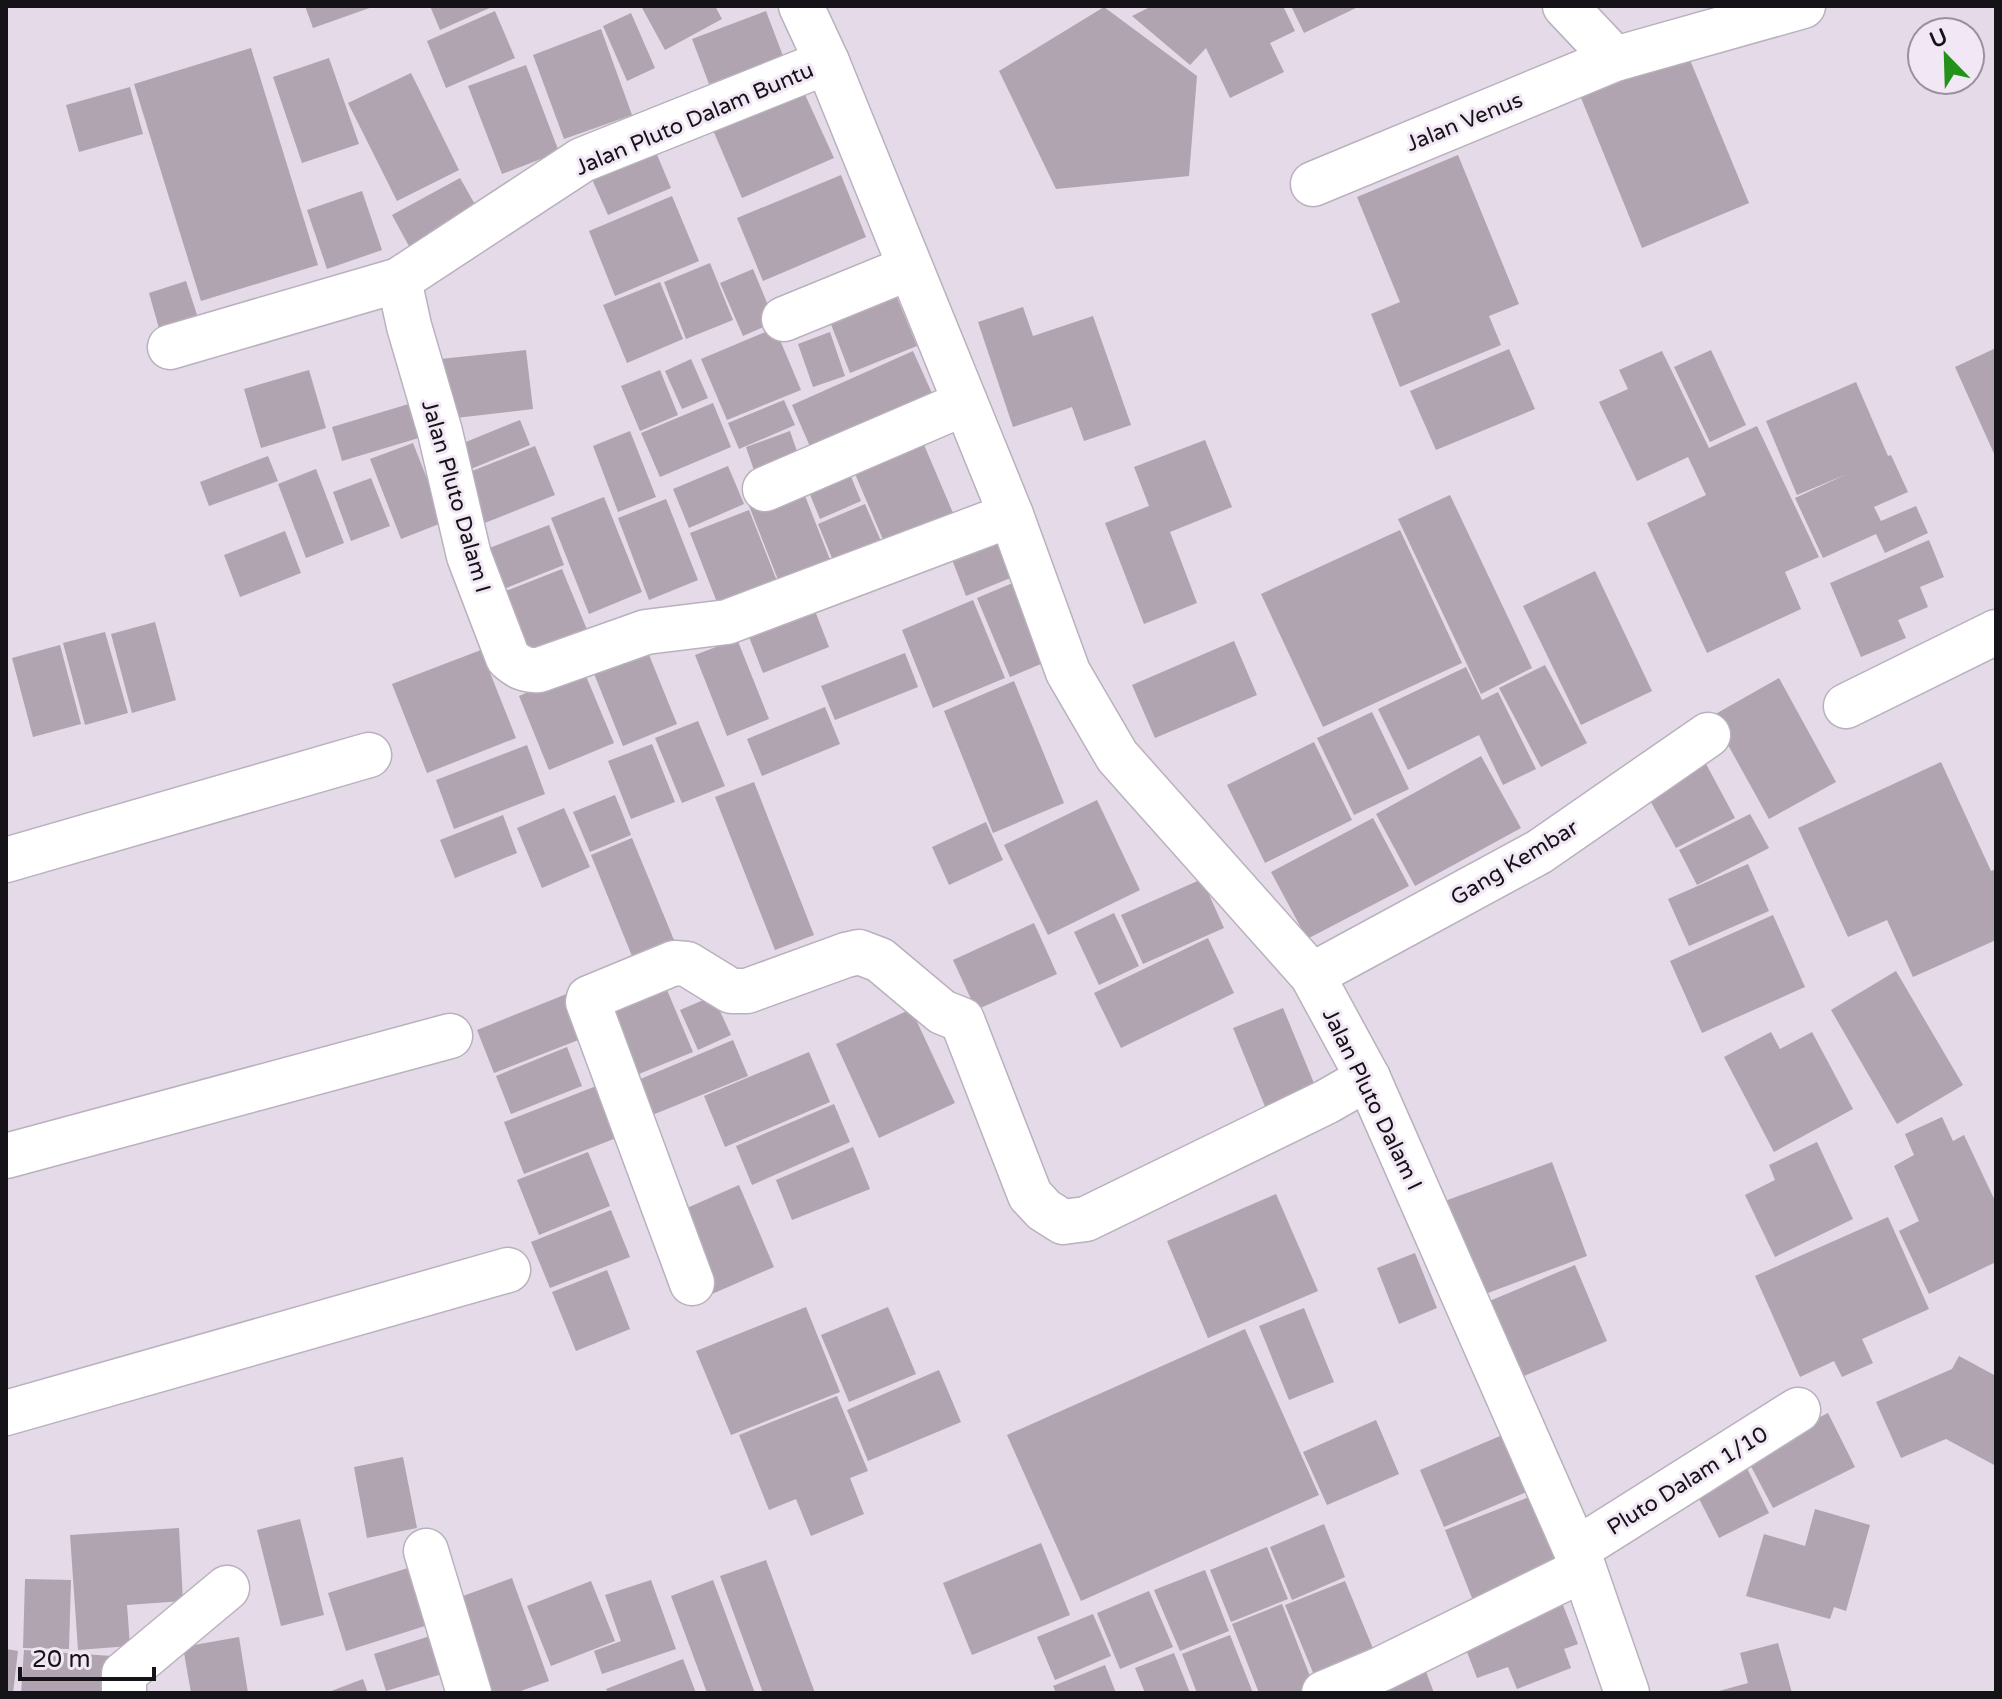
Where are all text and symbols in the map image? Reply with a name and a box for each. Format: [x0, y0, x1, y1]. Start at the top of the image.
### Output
north arrow [1906, 16, 1986, 96]
text: U [1926, 23, 1951, 54]
street label: Jalan Pluto Dalam Buntu [571, 57, 817, 181]
street label: Jalan Venus [1402, 87, 1526, 157]
street label: Jalan Pluto Dalam I [416, 397, 496, 596]
street label: Gang Kembar [1446, 814, 1583, 911]
street label: Jalan Pluto Dalam I [1317, 1004, 1427, 1195]
street label: Pluto Dalam 1/10 [1602, 1421, 1773, 1541]
scale bar [20, 1631, 154, 1681]
text: 20 m [32, 1645, 90, 1674]

